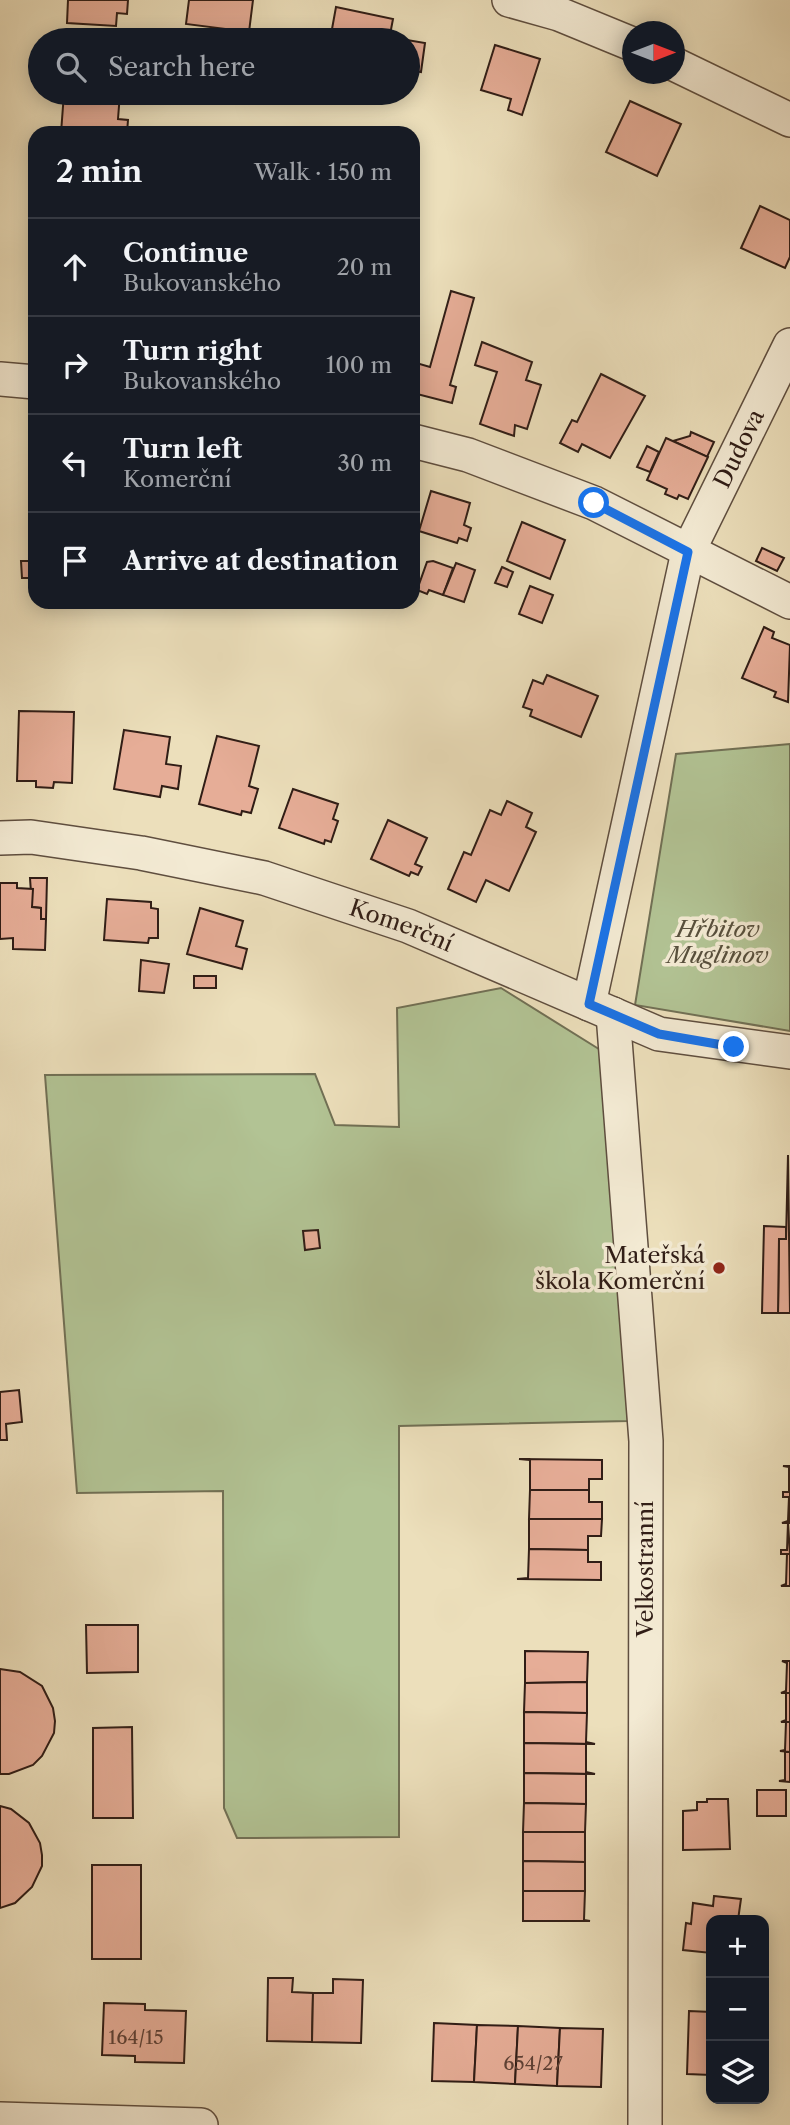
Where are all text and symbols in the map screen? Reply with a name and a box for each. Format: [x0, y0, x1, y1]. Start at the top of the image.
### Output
north arrow [622, 21, 685, 84]
search box [28, 28, 420, 105]
icon: search [52, 48, 90, 86]
text: Search here [108, 51, 255, 83]
text: 2 min [56, 153, 142, 190]
text: Walk · 150 m [254, 158, 392, 186]
text: Continue [123, 237, 248, 269]
icon: ahead [56, 248, 94, 286]
text: 20 m [337, 253, 392, 281]
text: Bukovanského [123, 269, 281, 297]
text: Turn right [123, 335, 262, 367]
icon: right [56, 346, 94, 384]
text: 100 m [326, 351, 392, 379]
text: Bukovanského [123, 367, 281, 395]
street label: Dudova [708, 404, 771, 493]
text: Turn left [123, 433, 242, 465]
icon: left [56, 444, 94, 482]
text: 30 m [337, 449, 392, 477]
text: Komerční [123, 465, 232, 493]
route start [578, 487, 609, 518]
icon: arrive [56, 542, 94, 580]
text: Arrive at destination [123, 545, 398, 577]
street label: Komerční [346, 893, 457, 958]
park label: Hřbitov Muglinov [664, 915, 769, 969]
route end [718, 1031, 749, 1062]
place label: Mateřská škola Komerční [535, 1241, 706, 1295]
marker: Mateřská škola Komerční [711, 1260, 727, 1276]
street label: Velkostranní [631, 1501, 659, 1638]
map controls [706, 1915, 769, 2104]
button: + [706, 1915, 769, 1978]
button: − [706, 1978, 769, 2041]
house number: 164/15 [108, 2026, 164, 2049]
button: layers [706, 2041, 769, 2104]
house number: 654/27 [503, 2052, 563, 2075]

